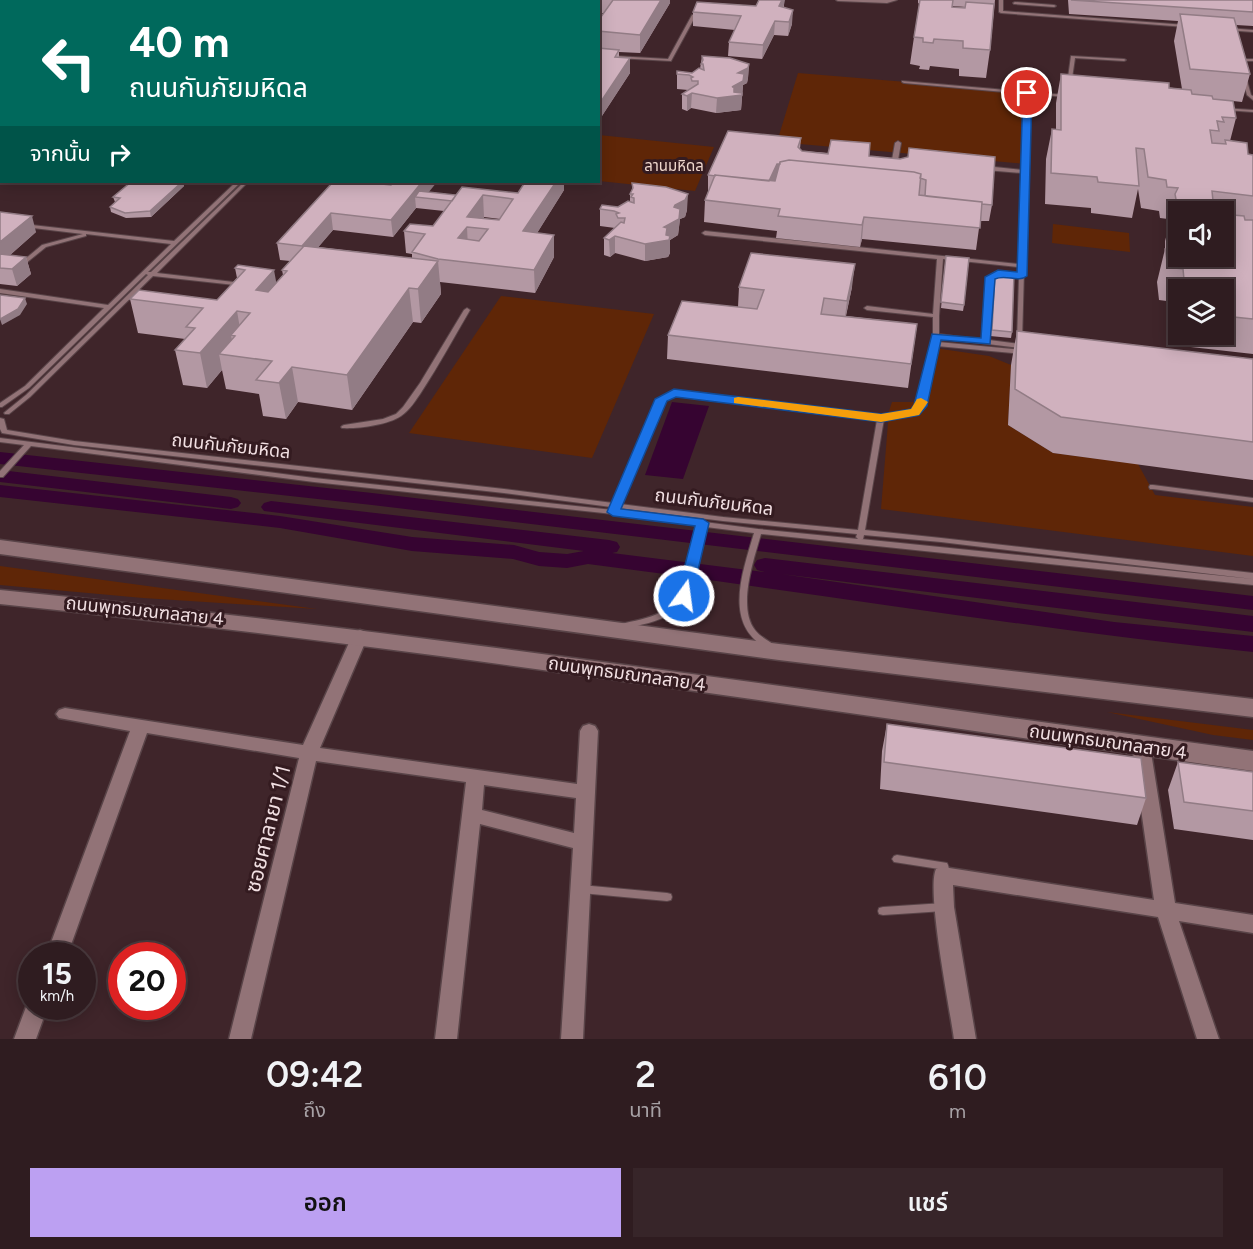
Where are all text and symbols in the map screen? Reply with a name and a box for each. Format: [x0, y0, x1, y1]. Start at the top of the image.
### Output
text: 40 m [129, 17, 229, 68]
icon: left [30, 24, 108, 102]
pin [1001, 67, 1052, 118]
text: ถนนกันภัยมหิดล [129, 71, 308, 104]
icon: arrive [1010, 76, 1043, 109]
icon: right [103, 138, 136, 171]
text: จากนั้น [30, 140, 91, 167]
park label: ลานมหิดล [644, 157, 704, 175]
map controls [1168, 201, 1234, 345]
button: sound [1168, 201, 1234, 267]
button: layers [1168, 279, 1234, 345]
street label: ถนนกันภัยมหิดล [171, 429, 291, 463]
street label: ถนนกันภัยมหิดล [653, 484, 775, 520]
position arrow [652, 564, 716, 628]
street label: ถนนพุทธมณฑลสาย 4 [65, 592, 225, 630]
street label: ถนนพุทธมณฑลสาย 4 [547, 652, 707, 696]
street label: ถนนพุทธมณฑลสาย 4 [1028, 720, 1188, 764]
street label: ซอยศาลายา 1/1 [240, 763, 295, 895]
speed limit sign: 20 [108, 942, 186, 1020]
text: 15 [42, 955, 72, 992]
text: km/h [40, 987, 74, 1005]
text: 09:42 [266, 1053, 363, 1096]
text: 2 [635, 1053, 656, 1096]
text: 610 [928, 1056, 987, 1099]
text: ถึง [303, 1098, 326, 1122]
text: นาที [629, 1098, 662, 1122]
text: m [949, 1099, 966, 1123]
button: ออก [30, 1168, 621, 1237]
button: แชร์ [633, 1168, 1223, 1237]

